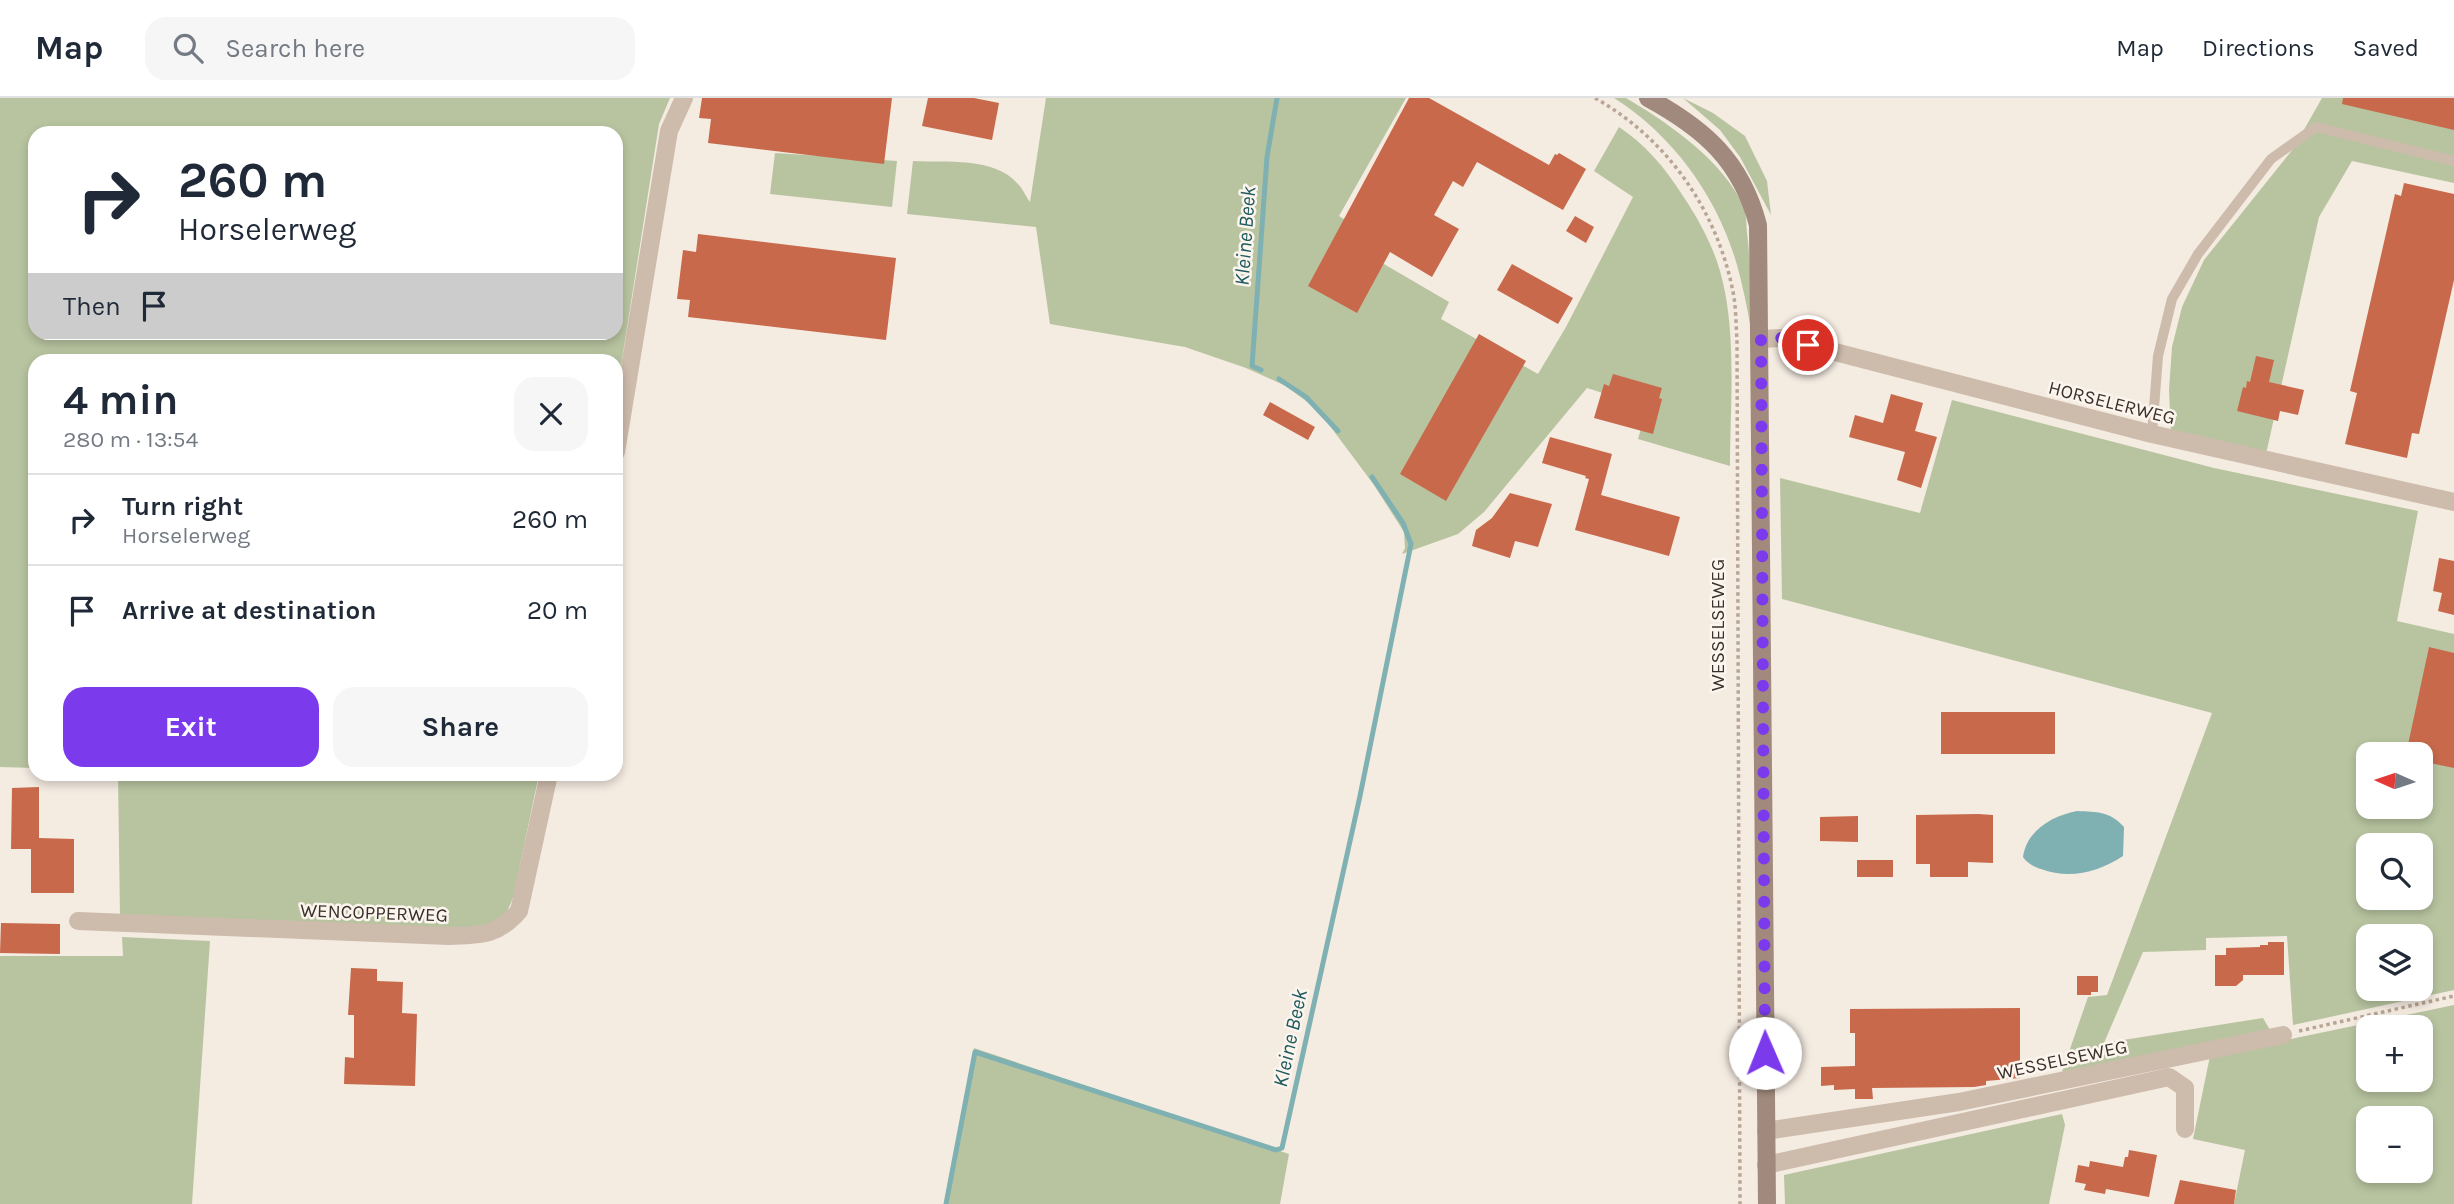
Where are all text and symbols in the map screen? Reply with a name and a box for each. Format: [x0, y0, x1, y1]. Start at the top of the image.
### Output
search box [145, 17, 635, 80]
text: Map [35, 29, 103, 67]
icon: search [169, 29, 207, 67]
text: Search here [225, 33, 365, 64]
text: Map [2116, 34, 2164, 62]
text: Directions [2202, 34, 2315, 62]
text: Saved [2353, 34, 2419, 62]
text: 260 m [178, 152, 327, 209]
icon: right [63, 154, 154, 245]
water label: Kleine Beek [1230, 185, 1260, 287]
text: Horselerweg [178, 211, 356, 248]
icon: arrive [135, 287, 173, 325]
text: Then [63, 291, 121, 322]
pin [1778, 315, 1838, 375]
icon: arrive [1789, 326, 1827, 364]
text: 4 min [63, 375, 178, 425]
button: close [514, 377, 588, 451]
street label: HORSELERWEG [2046, 377, 2177, 429]
text: 280 m · 13:54 [63, 426, 198, 453]
text: Turn right [122, 491, 243, 522]
icon: right [63, 501, 101, 539]
text: 260 m [512, 504, 588, 535]
text: Horselerweg [122, 522, 250, 549]
street label: WESSELSEWEG [1707, 559, 1729, 691]
icon: arrive [63, 592, 101, 630]
text: Arrive at destination [122, 595, 376, 626]
text: 20 m [527, 595, 588, 626]
button: Exit [63, 687, 319, 767]
button: Share [333, 687, 588, 767]
north arrow [2356, 742, 2432, 819]
map controls [2356, 742, 2433, 1183]
button: search [2356, 833, 2433, 910]
street label: WENCOPPERWEG [300, 899, 448, 927]
button: layers [2356, 924, 2433, 1001]
water label: Kleine Beek [1268, 986, 1312, 1089]
button: + [2356, 1015, 2433, 1092]
position arrow [1728, 1016, 1802, 1090]
street label: WESSELSEWEG [1995, 1035, 2129, 1084]
button: − [2356, 1106, 2433, 1183]

